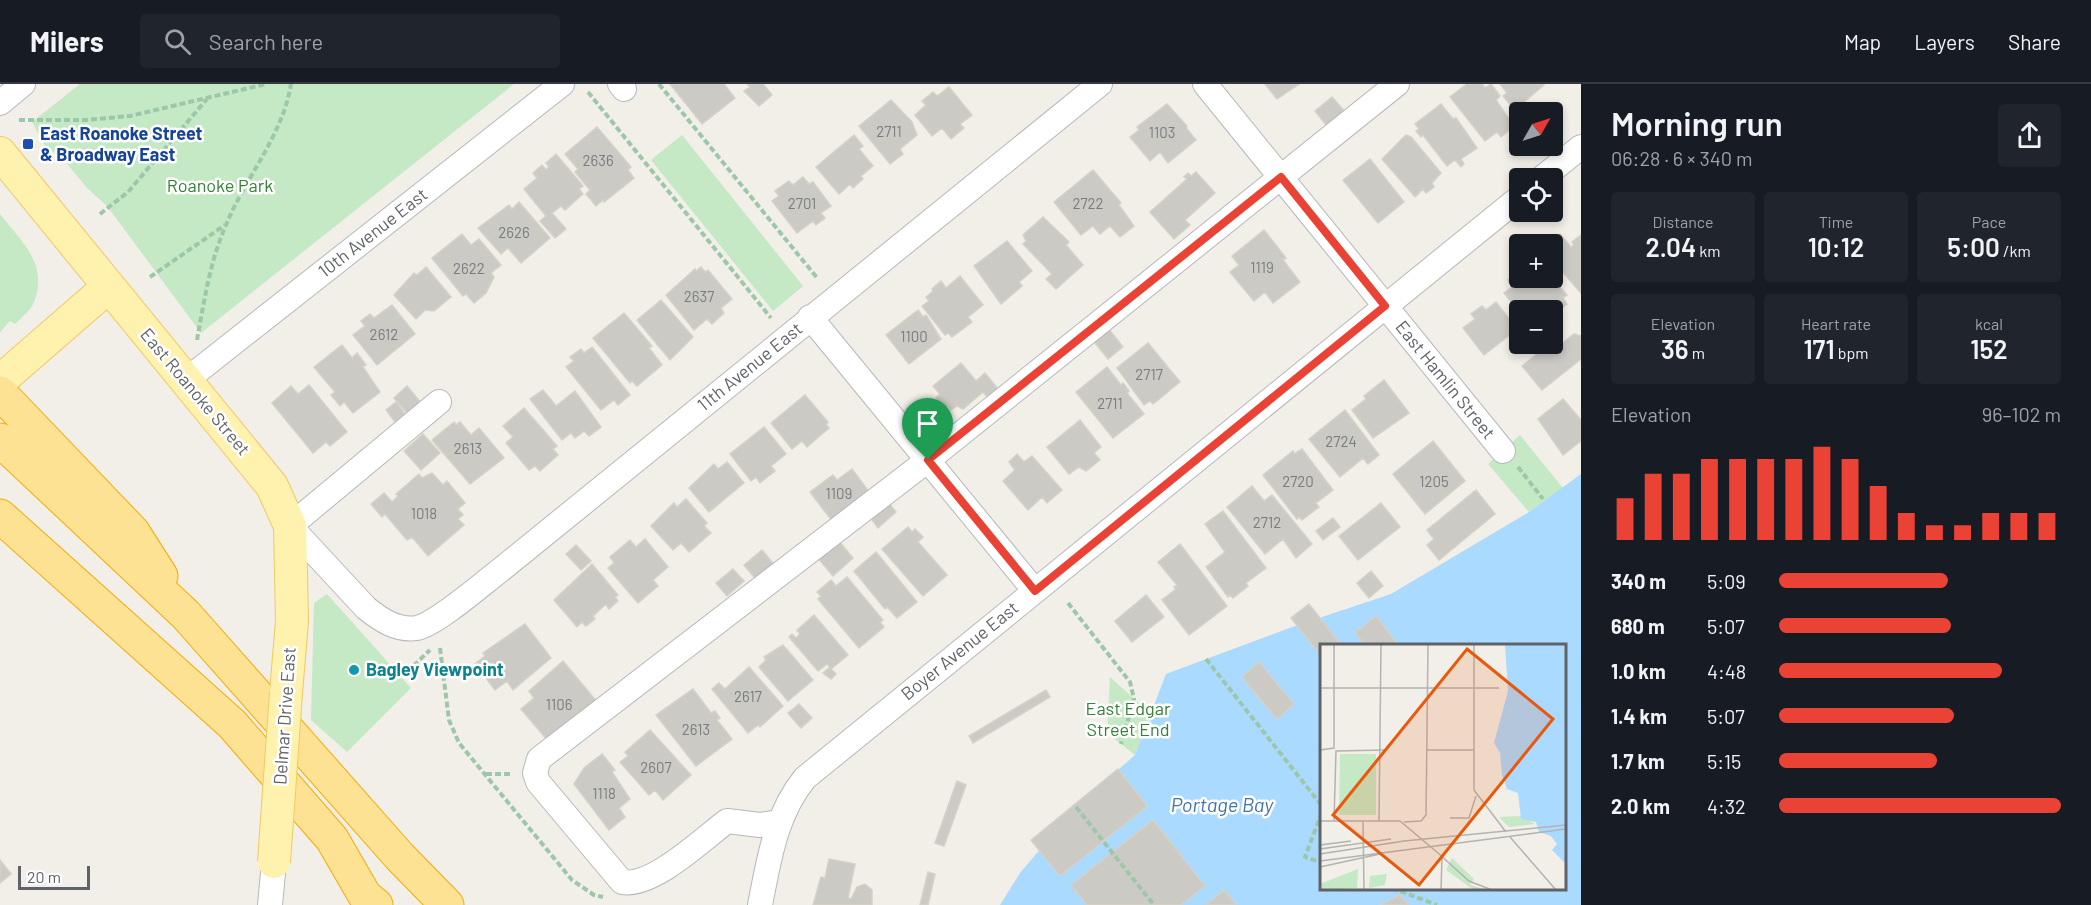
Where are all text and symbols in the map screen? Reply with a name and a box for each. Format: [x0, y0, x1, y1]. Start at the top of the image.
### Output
search box [140, 14, 560, 68]
text: Milers [30, 24, 104, 58]
icon: search [161, 25, 194, 58]
text: Search here [209, 28, 323, 54]
text: Map [1844, 29, 1881, 54]
text: Layers [1914, 29, 1975, 54]
text: Share [2008, 29, 2061, 54]
north arrow [1509, 102, 1563, 156]
map controls [1509, 102, 1563, 354]
text: Morning run [1611, 103, 1783, 143]
button: share [1998, 104, 2061, 167]
place label: East Roanoke Street & Broadway East [40, 122, 203, 165]
house number: 2711 [876, 122, 902, 140]
house number: 1103 [1149, 123, 1175, 141]
marker: East Roanoke Street & Broadway East [21, 137, 35, 151]
text: 06:28 · 6 × 340 m [1611, 146, 1753, 170]
house number: 2636 [582, 151, 614, 169]
button: locate [1509, 168, 1563, 222]
park label: Roanoke Park [167, 174, 273, 196]
street label: 10th Avenue East [313, 183, 431, 282]
house number: 2701 [788, 194, 816, 212]
house number: 2722 [1072, 194, 1104, 212]
text: Distance [1653, 212, 1713, 231]
text: Time [1819, 212, 1853, 231]
text: Pace [1972, 212, 2006, 231]
house number: 2626 [498, 223, 530, 241]
text: 2.04 [1645, 231, 1696, 262]
text: 10:12 [1808, 231, 1864, 262]
text: 5:00 [1947, 231, 2000, 262]
button: + [1509, 234, 1563, 288]
text: km [1696, 241, 1721, 260]
text: /km [2000, 241, 2031, 260]
house number: 1119 [1250, 258, 1274, 276]
house number: 2622 [453, 259, 485, 277]
house number: 2637 [684, 287, 714, 305]
button: − [1509, 300, 1563, 354]
text: Elevation [1651, 314, 1715, 333]
text: Heart rate [1801, 314, 1871, 333]
text: kcal [1975, 314, 2003, 333]
street label: East Hamlin Street [1391, 316, 1500, 443]
street label: 11th Avenue East [692, 317, 806, 415]
street label: East Roanoke Street [136, 323, 255, 459]
house number: 2612 [370, 325, 398, 343]
house number: 1100 [900, 327, 928, 345]
text: 36 [1661, 333, 1689, 364]
text: 171 [1803, 333, 1835, 364]
text: 152 [1970, 333, 2008, 364]
text: m [1689, 343, 1705, 362]
text: bpm [1835, 343, 1869, 362]
house number: 2717 [1135, 365, 1163, 383]
house number: 2711 [1097, 394, 1123, 412]
pin [902, 398, 953, 460]
text: Elevation [1611, 402, 1692, 426]
text: 96–102 m [1982, 402, 2061, 426]
icon: arrive [911, 407, 944, 440]
house number: 2724 [1325, 432, 1357, 450]
house number: 2613 [454, 439, 482, 457]
house number: 2720 [1282, 472, 1314, 490]
house number: 1205 [1419, 472, 1449, 490]
house number: 1109 [826, 484, 852, 502]
house number: 1018 [411, 504, 437, 522]
house number: 2712 [1253, 513, 1281, 531]
text: 340 m [1611, 569, 1666, 593]
text: 5:09 [1707, 569, 1746, 593]
street label: Boyer Avenue East [896, 596, 1022, 704]
text: 680 m [1611, 614, 1665, 638]
text: 5:07 [1707, 614, 1745, 638]
inset map [1320, 644, 1566, 890]
street label: Delmar Drive East [268, 646, 300, 786]
place label: Bagley Viewpoint [366, 658, 504, 680]
text: 1.0 km [1611, 659, 1666, 683]
text: 4:48 [1707, 659, 1746, 683]
marker: Bagley Viewpoint [347, 663, 361, 677]
house number: 2617 [734, 687, 762, 705]
house number: 1106 [546, 695, 572, 713]
park label: East Edgar Street End [1086, 697, 1171, 740]
text: 1.4 km [1611, 704, 1667, 728]
text: 5:07 [1707, 704, 1745, 728]
house number: 2613 [682, 720, 710, 738]
text: 1.7 km [1611, 749, 1665, 773]
text: 5:15 [1707, 749, 1741, 773]
house number: 2607 [640, 758, 672, 776]
house number: 1118 [592, 784, 616, 802]
water label: Portage Bay [1171, 792, 1274, 816]
text: 2.0 km [1611, 794, 1670, 818]
text: 4:32 [1707, 794, 1746, 818]
scale bar [18, 863, 90, 890]
text: 20 m [27, 867, 61, 886]

